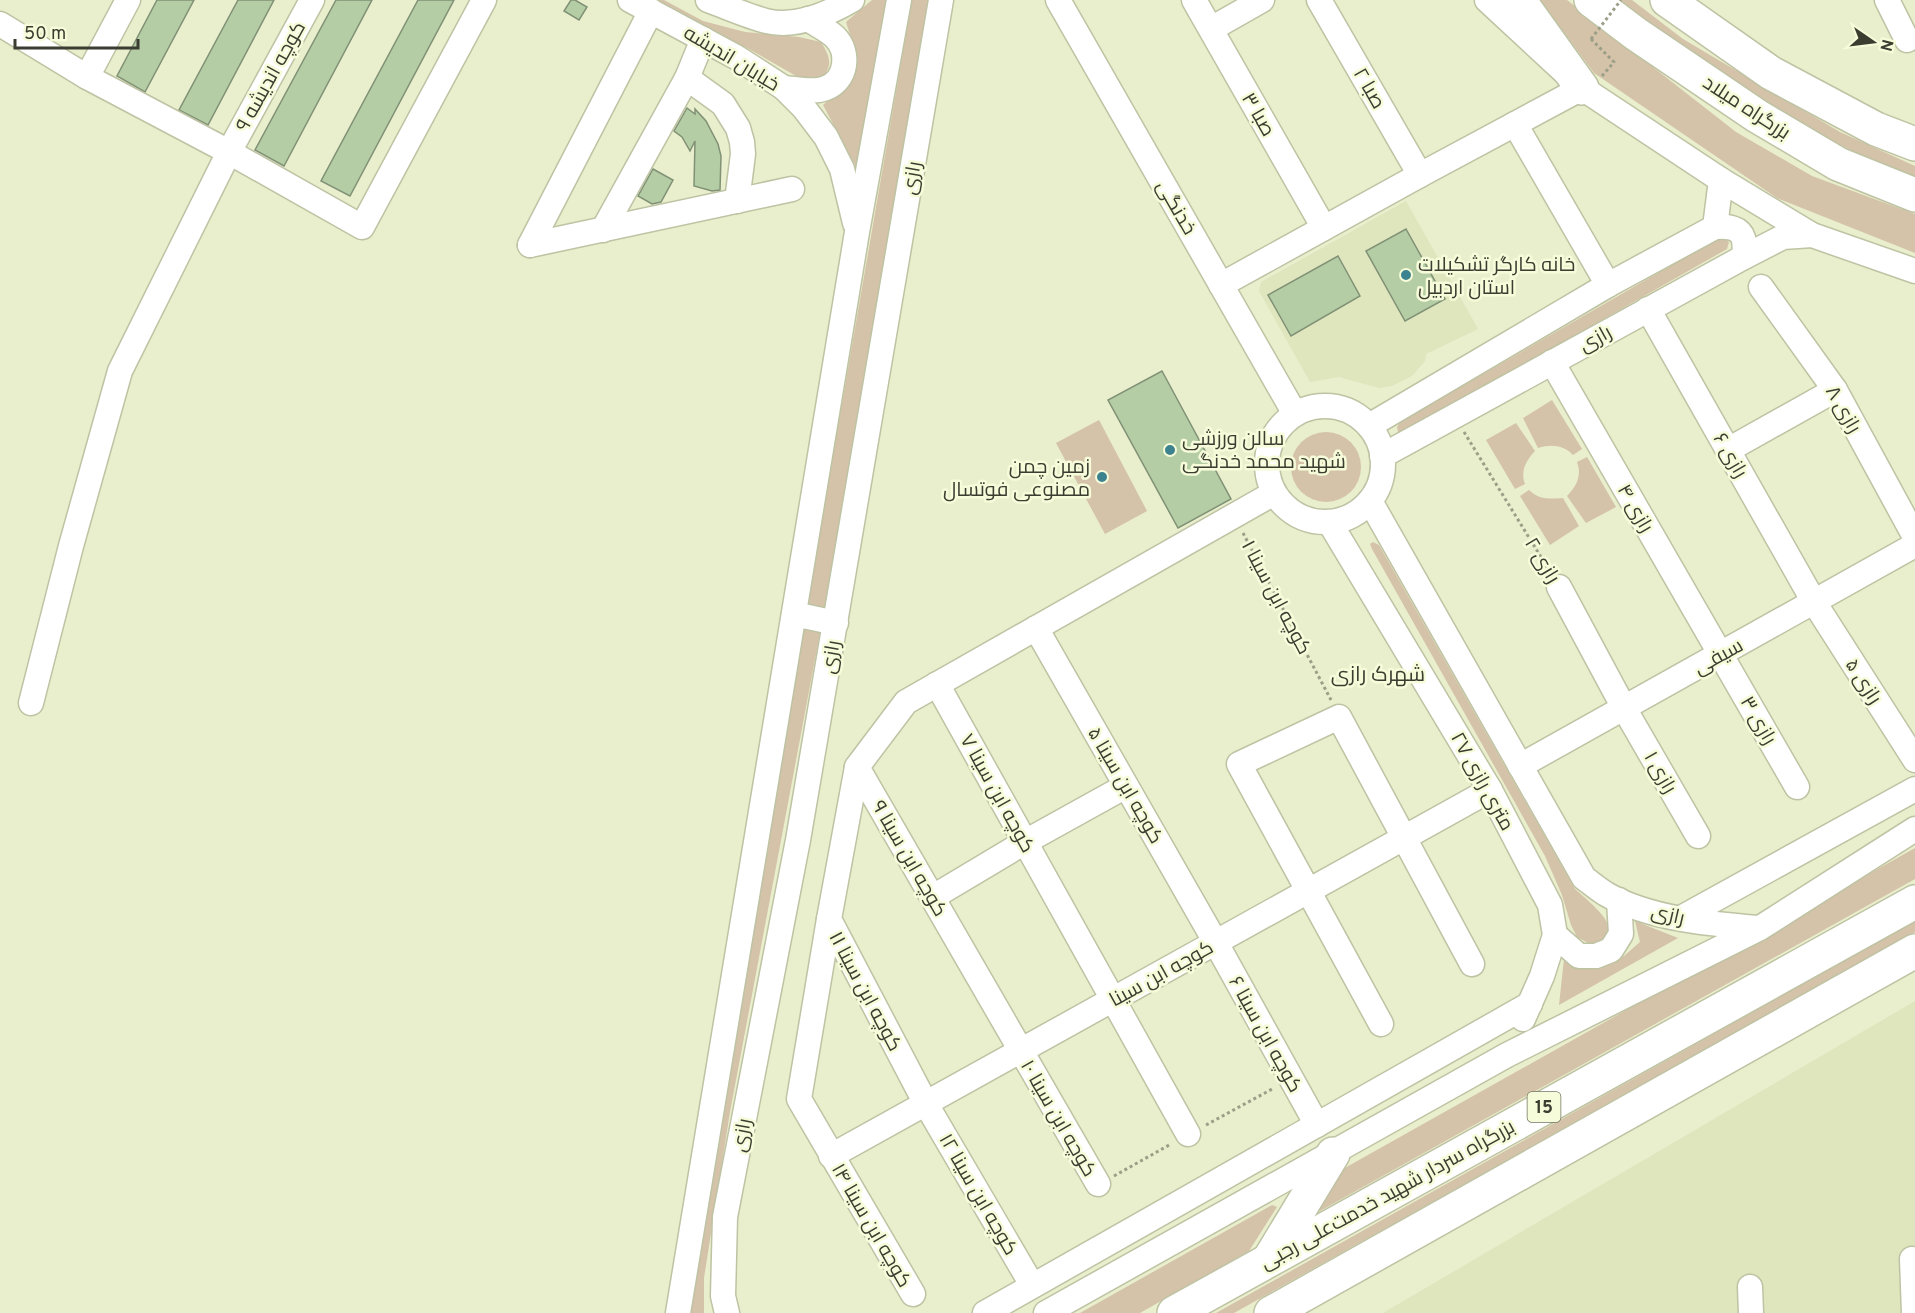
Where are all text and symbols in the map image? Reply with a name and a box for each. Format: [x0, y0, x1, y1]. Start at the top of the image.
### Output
scale bar [15, 12, 138, 50]
north arrow [1843, 12, 1903, 72]
street label: کوچه اندیشه ۹ [231, 17, 313, 137]
street label: خیابان اندیشه [678, 21, 784, 99]
text: 50 m [24, 23, 66, 46]
text: N [1875, 37, 1897, 53]
street label: صبا ۲ [1346, 64, 1390, 114]
street label: بزرگراه میلاد [1697, 71, 1795, 147]
street label: صبا ۳ [1234, 88, 1280, 142]
street label: رازی [897, 159, 929, 197]
street label: خدنگی [1149, 176, 1201, 240]
place label: خانه کارگر تشکیلات استان اردبیل [1418, 253, 1575, 302]
marker: خانه کارگر تشکیلات استان اردبیل [1399, 268, 1413, 282]
street label: رازی [1575, 320, 1617, 359]
street label: رازی ۸ [1818, 381, 1866, 439]
place label: سالن ورزشی شهید محمد خدنگی [1182, 427, 1346, 476]
street label: رازی ۶ [1706, 429, 1753, 483]
marker: سالن ورزشی شهید محمد خدنگی [1163, 443, 1177, 457]
place label: زمین چمن مصنوعی فوتسال [943, 455, 1090, 504]
marker: زمین چمن مصنوعی فوتسال [1095, 470, 1109, 484]
street label: رازی ۴ [1610, 480, 1658, 538]
street label: رازی ۲ [1518, 533, 1565, 589]
street label: کوچه ابن سینا ۱ [1234, 536, 1316, 660]
street label: سیفی [1690, 634, 1748, 682]
street label: رازی [816, 638, 848, 676]
street label: رازی ۵ [1838, 654, 1887, 710]
district label: شهرک رازی [1331, 662, 1425, 689]
street label: رازی ۳ [1733, 692, 1782, 750]
street label: کوچه ابن سینا ۵ [1080, 723, 1168, 849]
street label: ۲۷ متری رازی [1443, 728, 1519, 836]
street label: کوچه ابن سینا ۷ [953, 730, 1040, 858]
street label: رازی ۱ [1637, 747, 1682, 799]
street label: کوچه ابن سینا ۹ [864, 796, 952, 922]
street label: رازی [1648, 899, 1687, 932]
street label: کوچه ابن سینا ۱۱ [822, 928, 907, 1056]
street label: کوچه ابن سینا [1105, 935, 1219, 1014]
street label: کوچه ابن سینا ۶ [1222, 972, 1307, 1098]
street label: کوچه ابن سینا ۱۰ [1013, 1056, 1101, 1182]
road number: 15 [1528, 1092, 1560, 1122]
street label: بزرگراه سردار شهید خدمت‌علی رجبی [1256, 1115, 1520, 1277]
street label: رازی [727, 1116, 759, 1154]
street label: کوچه ابن سینا ۱۲ [932, 1129, 1023, 1261]
street label: کوچه ابن سینا ۱۴ [824, 1159, 916, 1293]

